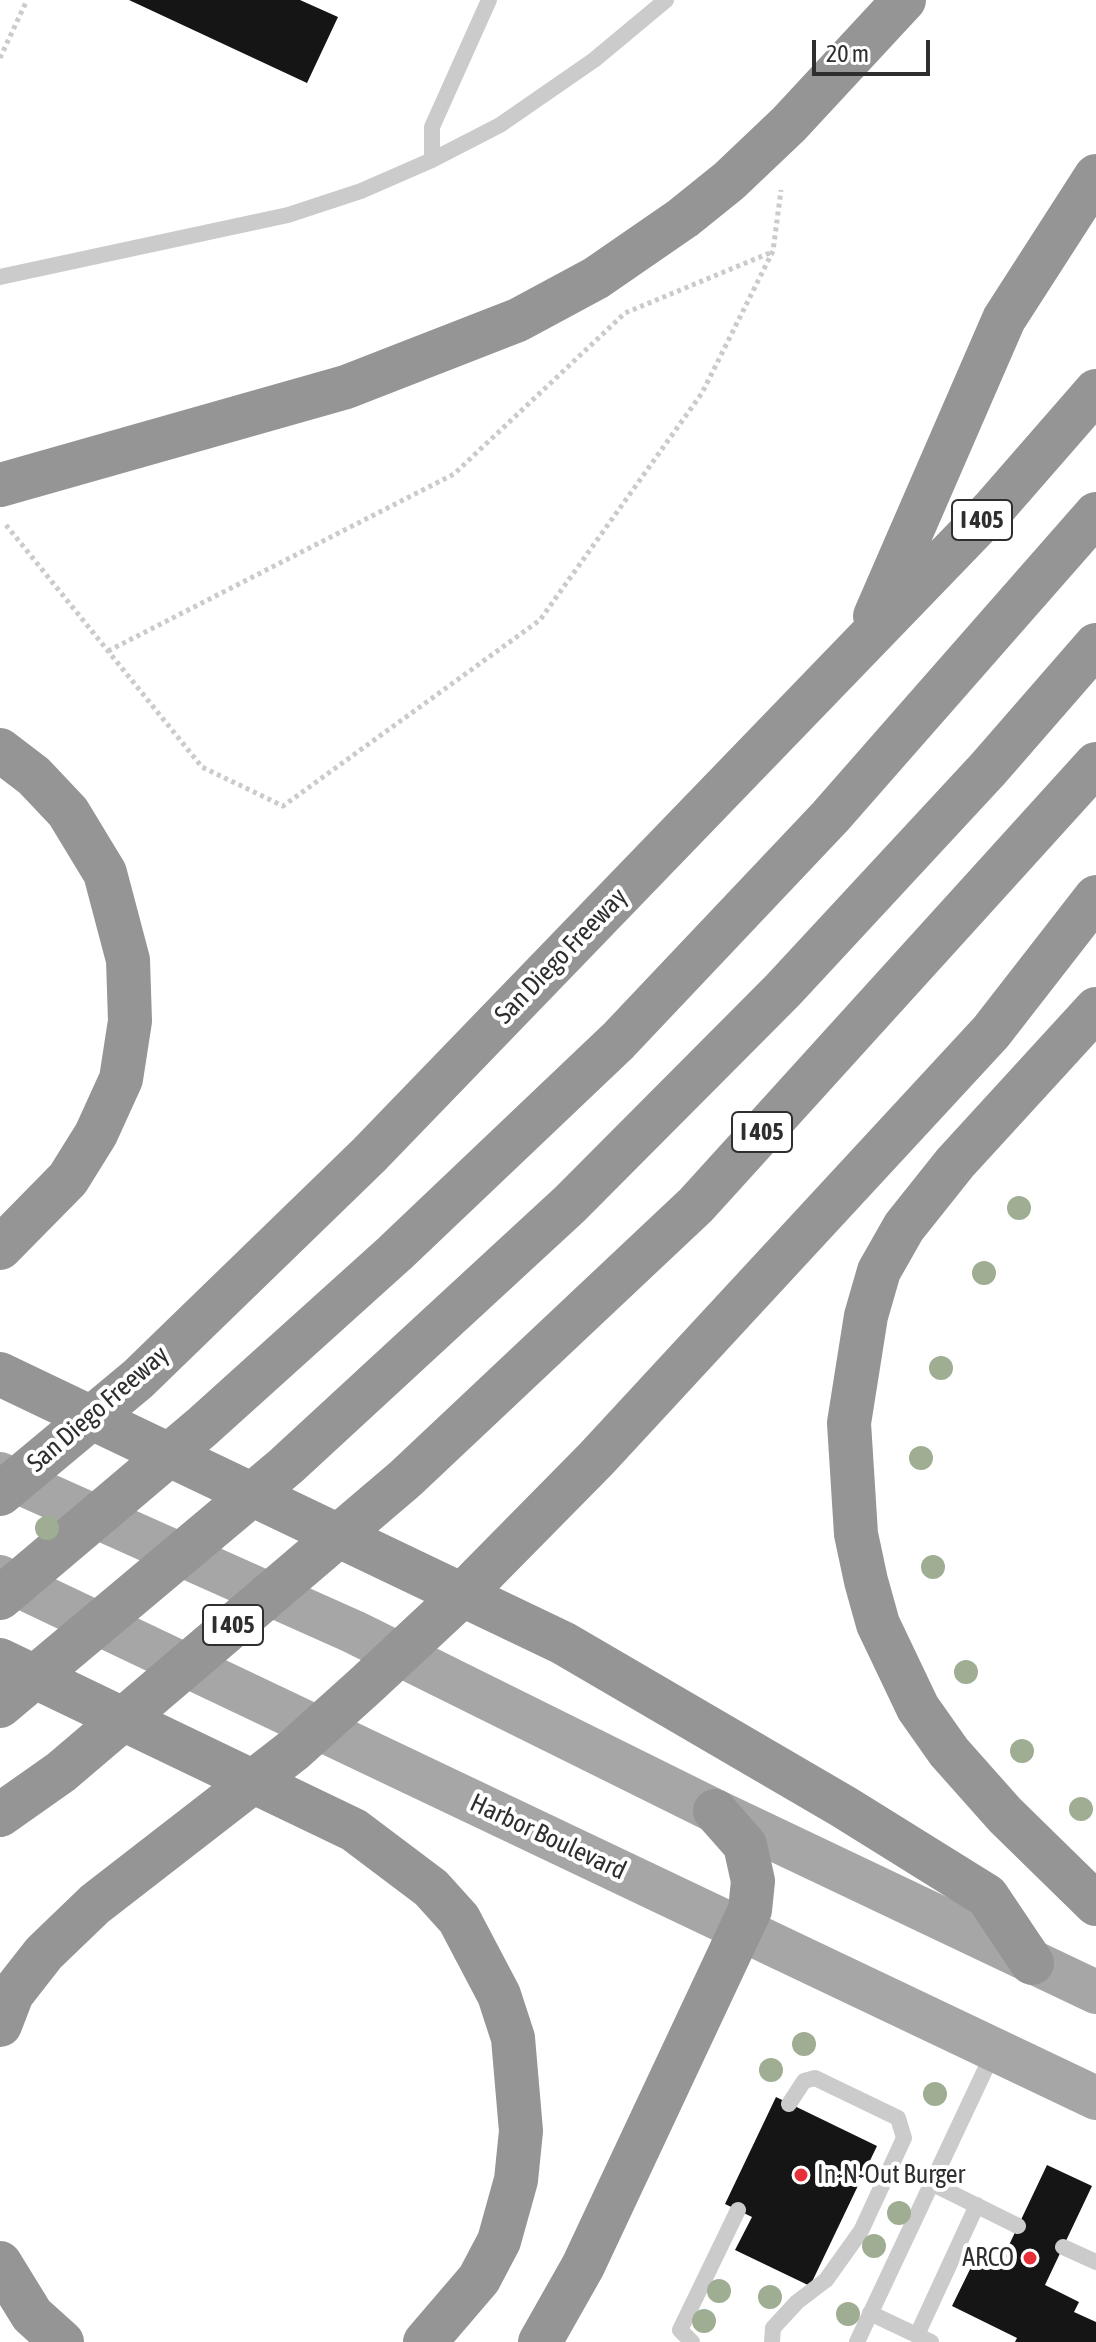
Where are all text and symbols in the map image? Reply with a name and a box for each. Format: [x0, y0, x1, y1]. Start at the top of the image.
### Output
scale bar [816, 24, 934, 74]
text: 20 m [826, 40, 869, 67]
road number: I 405 [952, 500, 1012, 540]
street label: San Diego Freeway [488, 882, 634, 1030]
road number: I 405 [732, 1112, 792, 1152]
street label: San Diego Freeway [21, 1339, 175, 1479]
road number: I 405 [203, 1605, 263, 1645]
street label: Harbor Boulevard [465, 1787, 631, 1887]
place label: In-N-Out Burger [817, 2159, 965, 2191]
marker: In-N-Out Burger [792, 2166, 810, 2184]
place label: ARCO [962, 2242, 1014, 2274]
marker: ARCO [1021, 2249, 1039, 2267]

